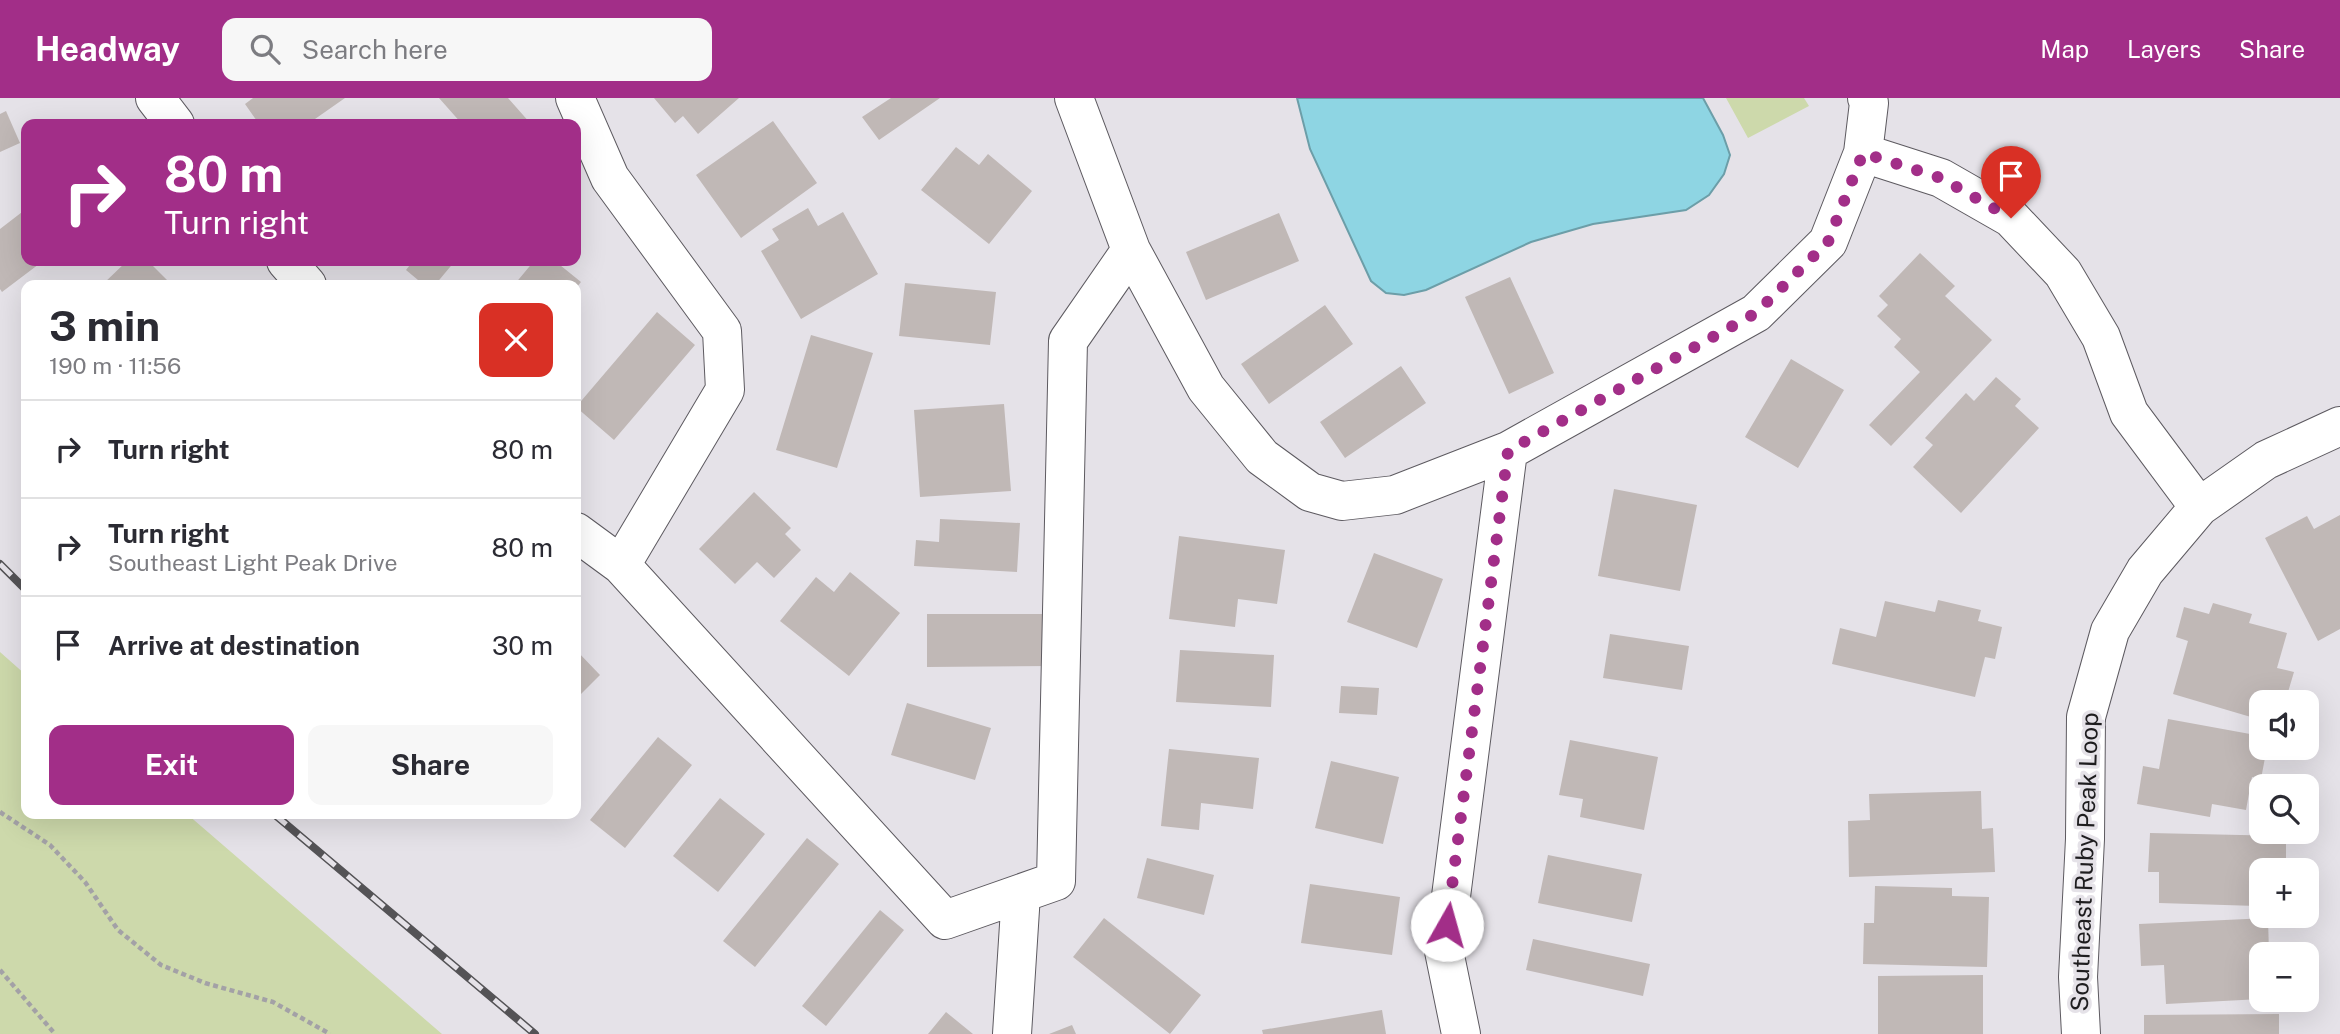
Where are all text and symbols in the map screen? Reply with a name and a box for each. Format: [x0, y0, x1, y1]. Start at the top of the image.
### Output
search box [222, 18, 712, 81]
text: Headway [35, 30, 180, 68]
icon: search [246, 30, 284, 68]
text: Search here [302, 34, 448, 65]
text: Map [2040, 35, 2089, 63]
text: Layers [2127, 35, 2201, 63]
text: Share [2239, 35, 2305, 63]
text: 80 m [164, 145, 283, 203]
pin [1981, 146, 2041, 218]
icon: right [49, 147, 140, 238]
icon: arrive [1992, 157, 2030, 195]
text: Turn right [164, 204, 309, 241]
text: 3 min [49, 301, 160, 350]
button: close [479, 303, 553, 377]
text: 190 m · 11:56 [49, 352, 181, 379]
icon: right [49, 430, 87, 468]
text: Turn right [108, 434, 230, 465]
text: 80 m [492, 434, 553, 465]
text: Turn right [108, 518, 230, 549]
icon: right [49, 528, 87, 566]
text: 80 m [492, 532, 553, 563]
text: Southeast Light Peak Drive [108, 549, 397, 576]
icon: arrive [49, 626, 87, 664]
text: Arrive at destination [108, 630, 360, 661]
text: 30 m [492, 630, 553, 661]
map controls [2249, 690, 2319, 1012]
button: sound [2249, 690, 2319, 760]
street label: Southeast Ruby Peak Loop [2065, 712, 2103, 1012]
button: Exit [49, 725, 294, 805]
button: Share [308, 725, 553, 805]
button: search [2249, 774, 2319, 844]
button: + [2249, 858, 2319, 928]
position arrow [1410, 888, 1484, 962]
button: − [2249, 942, 2319, 1012]

